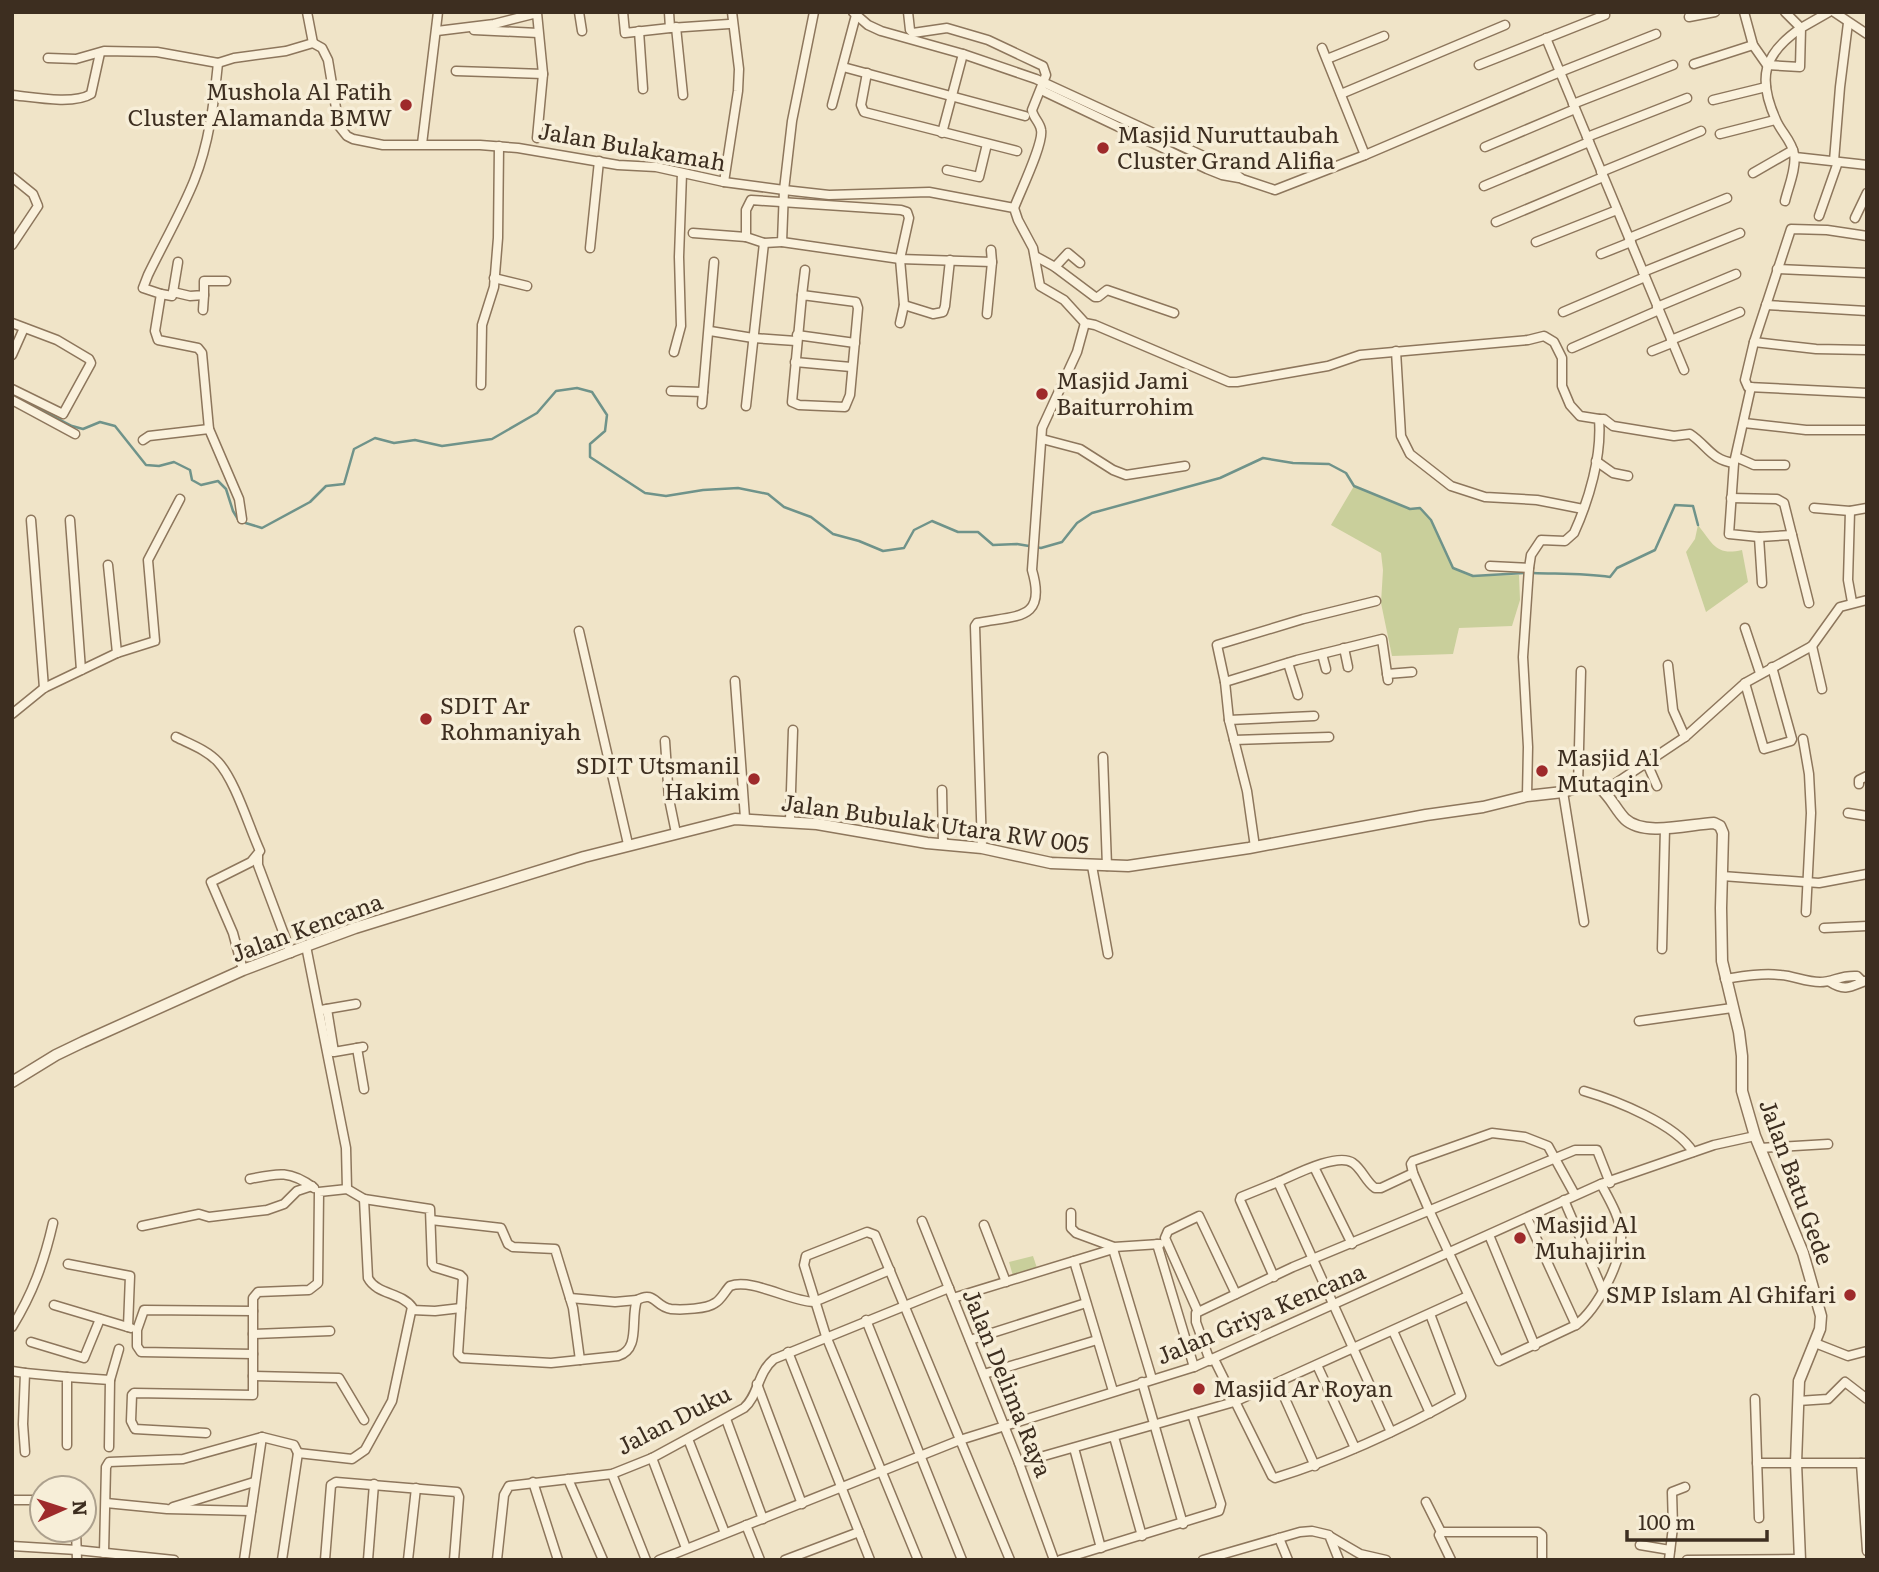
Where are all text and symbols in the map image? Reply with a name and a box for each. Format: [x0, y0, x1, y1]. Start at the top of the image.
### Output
place label: Mushola Al Fatih Cluster Alamanda BMW [127, 73, 392, 133]
marker: Mushola Al Fatih Cluster Alamanda BMW [398, 97, 414, 113]
street label: Jalan Bulakamah [536, 112, 729, 178]
place label: Masjid Nuruttaubah Cluster Grand Alifia [1117, 116, 1339, 176]
marker: Masjid Nuruttaubah Cluster Grand Alifia [1095, 140, 1111, 156]
place label: Masjid Jami Baiturrohim [1056, 362, 1194, 422]
marker: Masjid Jami Baiturrohim [1034, 386, 1050, 402]
place label: SDIT Ar Rohmaniyah [440, 687, 581, 747]
marker: SDIT Ar Rohmaniyah [418, 711, 434, 727]
place label: Masjid Al Mutaqin [1556, 739, 1660, 799]
place label: SDIT Utsmanil Hakim [576, 747, 740, 807]
marker: Masjid Al Mutaqin [1534, 763, 1550, 779]
marker: SDIT Utsmanil Hakim [746, 771, 762, 787]
street label: Jalan Bubulak Utara RW 005 [779, 784, 1091, 860]
street label: Jalan Kencana [226, 883, 387, 969]
street label: Jalan Batu Gede [1752, 1094, 1844, 1269]
place label: Masjid Al Muhajirin [1534, 1206, 1646, 1266]
marker: Masjid Al Muhajirin [1512, 1230, 1528, 1246]
street label: Jalan Griya Kencana [1151, 1253, 1370, 1372]
place label: SMP Islam Al Ghifari [1606, 1276, 1836, 1310]
street label: Jalan Delima Raya [956, 1283, 1062, 1482]
marker: SMP Islam Al Ghifari [1842, 1287, 1858, 1303]
place label: Masjid Ar Royan [1213, 1370, 1393, 1404]
street label: Jalan Duku [610, 1375, 736, 1462]
marker: Masjid Ar Royan [1191, 1381, 1207, 1397]
north arrow [28, 1474, 98, 1544]
scale bar [1627, 1498, 1767, 1542]
text: N [67, 1499, 95, 1517]
text: 100 m [1638, 1505, 1695, 1536]

